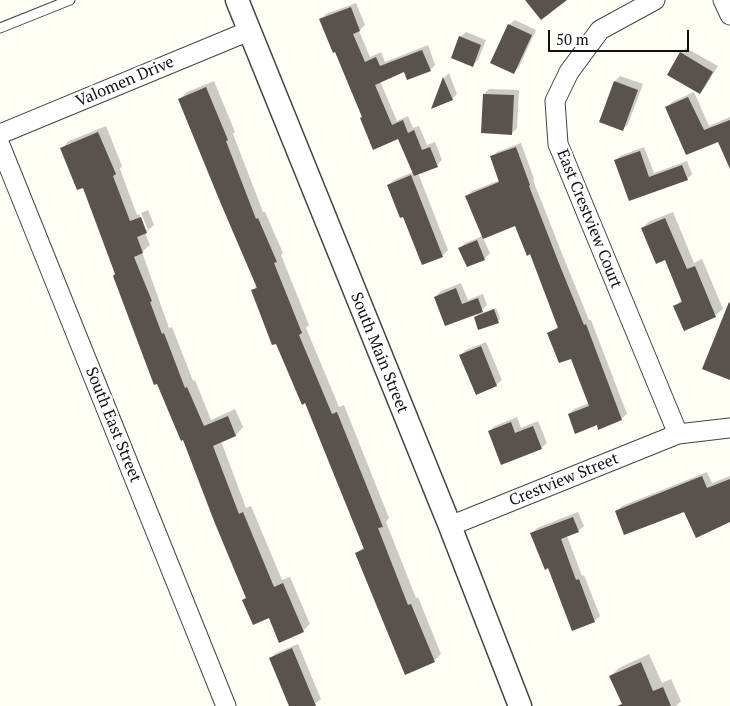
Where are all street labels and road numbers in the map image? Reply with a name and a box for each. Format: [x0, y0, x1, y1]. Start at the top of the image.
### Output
street label: Valomen Drive [73, 53, 177, 111]
street label: East Crestview Court [552, 147, 626, 291]
street label: South Main Street [346, 290, 412, 416]
street label: South East Street [81, 365, 145, 485]
street label: Crestview Street [506, 449, 622, 511]

